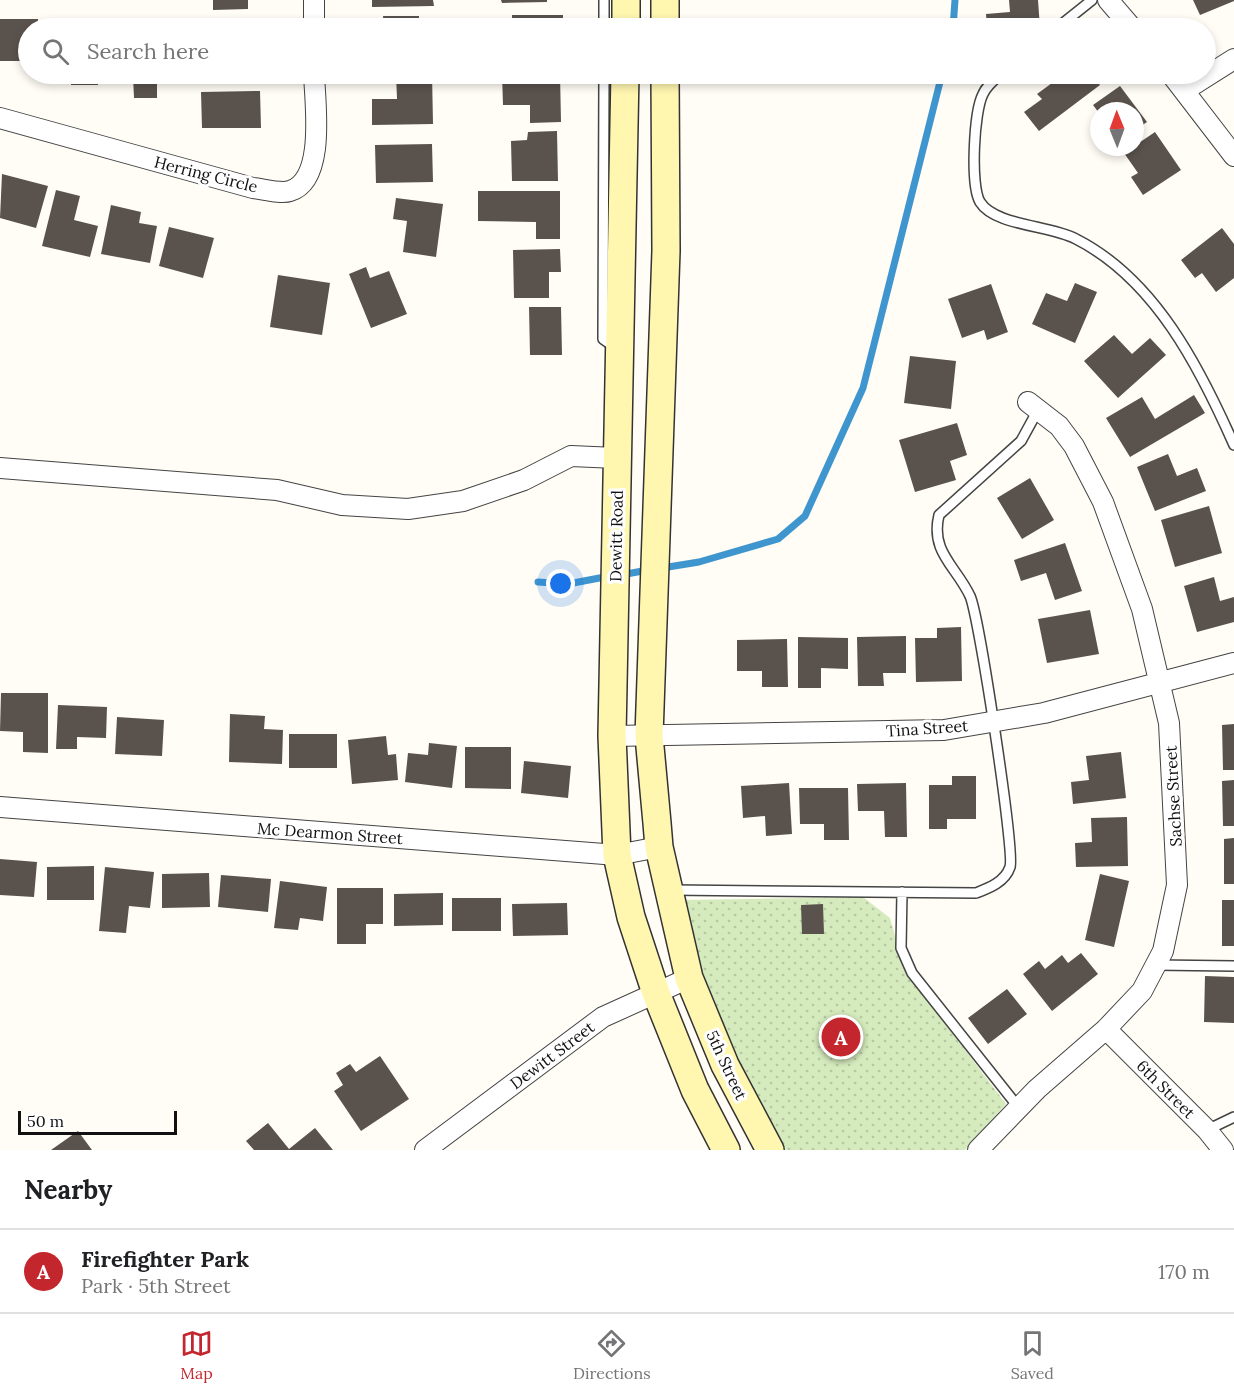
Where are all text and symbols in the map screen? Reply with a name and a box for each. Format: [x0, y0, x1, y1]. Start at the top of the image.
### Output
search box [18, 18, 1216, 84]
icon: search [39, 35, 72, 68]
text: Search here [87, 37, 209, 65]
north arrow [1090, 102, 1144, 156]
street label: Herring Circle [152, 151, 260, 197]
street label: Dewitt Road [605, 489, 627, 582]
your location [546, 569, 575, 598]
street label: Tina Street [885, 715, 970, 741]
street label: Sachse Street [1160, 744, 1186, 847]
street label: Mc Dearmon Street [256, 818, 404, 848]
pin: A [822, 1014, 860, 1060]
street label: Dewitt Street [506, 1016, 599, 1093]
street label: 5th Street [702, 1027, 752, 1104]
street label: 6th Street [1133, 1056, 1200, 1123]
scale bar [18, 1108, 177, 1136]
text: 50 m [27, 1111, 64, 1131]
text: Nearby [24, 1173, 112, 1206]
text: Firefighter Park [81, 1245, 249, 1273]
text: A [37, 1259, 50, 1284]
text: 170 m [1158, 1259, 1210, 1284]
text: Park · 5th Street [81, 1273, 231, 1298]
tab: Map [180, 1327, 213, 1383]
tab: Directions [573, 1327, 651, 1383]
tab: Saved [1011, 1327, 1054, 1383]

